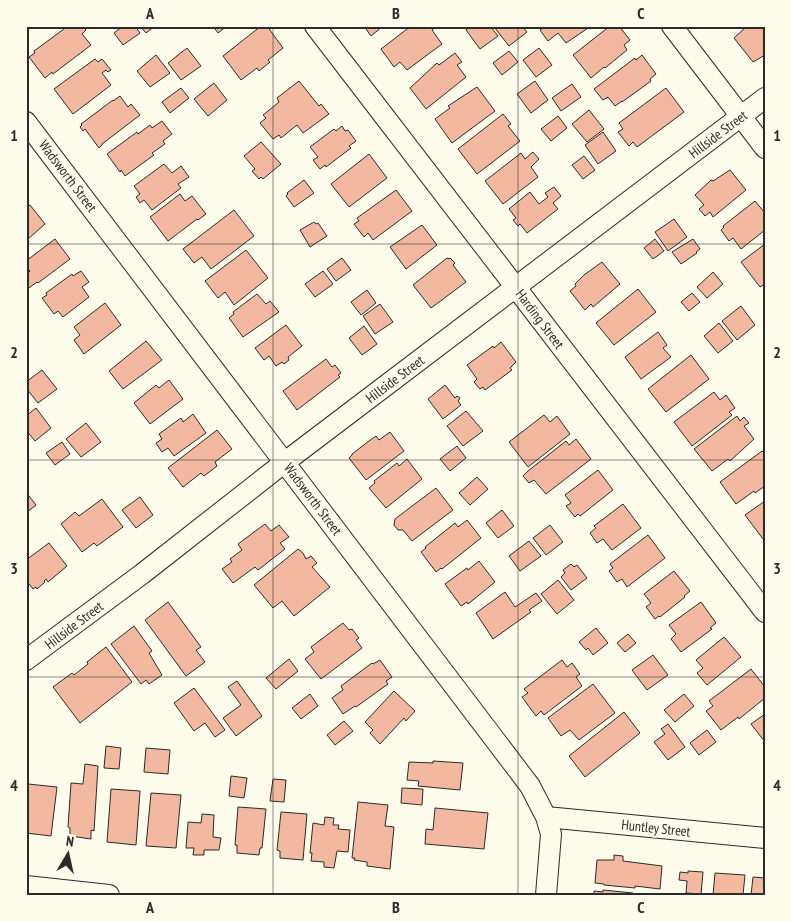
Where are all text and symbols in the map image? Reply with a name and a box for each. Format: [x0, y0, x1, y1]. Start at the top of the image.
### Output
text: A [145, 3, 155, 23]
text: B [392, 3, 400, 23]
text: C [637, 3, 645, 23]
street label: Hillside Street [685, 106, 751, 162]
text: 1 [10, 125, 18, 145]
text: 1 [773, 125, 781, 145]
street label: Wadsworth Street [35, 136, 101, 216]
street label: Harding Street [512, 286, 568, 353]
text: 2 [10, 342, 18, 362]
text: 2 [773, 342, 781, 362]
street label: Hillside Street [362, 351, 428, 407]
street label: Wadsworth Street [280, 459, 346, 539]
text: 3 [10, 558, 18, 578]
text: 3 [773, 558, 781, 578]
street label: Hillside Street [41, 597, 107, 653]
text: 4 [10, 775, 18, 795]
text: 4 [773, 775, 781, 795]
street label: Huntley Street [621, 815, 691, 841]
north arrow [42, 828, 92, 878]
text: N [65, 832, 75, 851]
text: A [145, 897, 155, 917]
text: B [392, 897, 400, 917]
text: C [637, 897, 645, 917]

